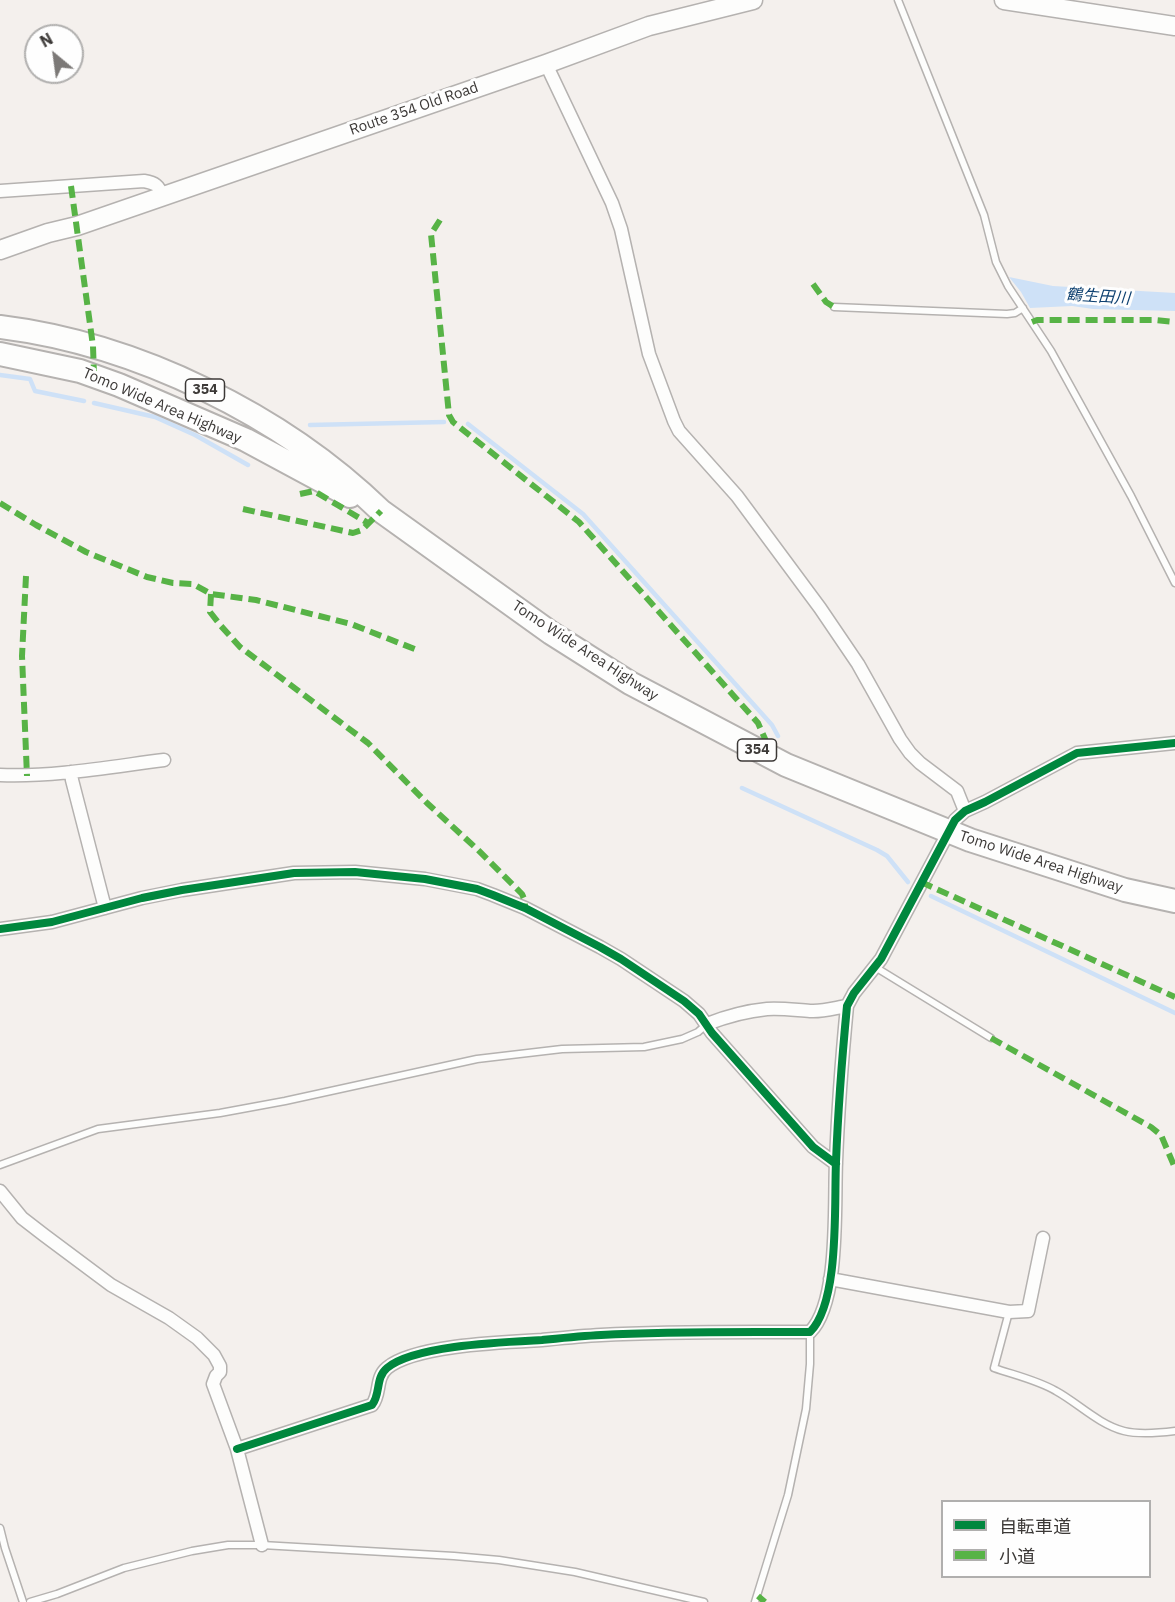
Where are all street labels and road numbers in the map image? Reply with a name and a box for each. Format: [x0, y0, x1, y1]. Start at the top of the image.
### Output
street label: Route 354 Old Road [347, 78, 481, 140]
street label: Tomo Wide Area Highway [80, 364, 244, 448]
road number: 354 [186, 379, 224, 401]
street label: Tomo Wide Area Highway [508, 597, 662, 705]
road number: 354 [738, 739, 777, 761]
street label: Tomo Wide Area Highway [957, 827, 1125, 897]

